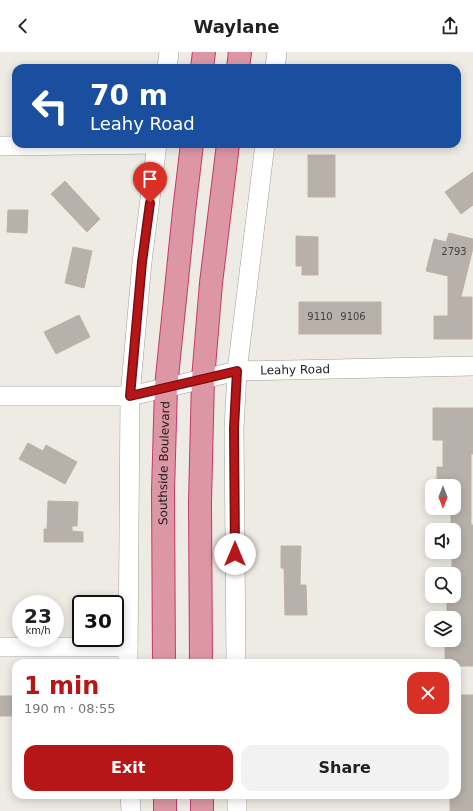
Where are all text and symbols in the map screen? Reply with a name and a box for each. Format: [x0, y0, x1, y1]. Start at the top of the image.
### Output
icon: back [12, 15, 34, 37]
icon: share [439, 15, 461, 37]
text: Waylane [194, 16, 279, 37]
text: 70 m [90, 79, 168, 112]
icon: left [24, 80, 76, 132]
text: Leahy Road [90, 113, 195, 134]
pin [133, 162, 167, 203]
icon: arrive [139, 168, 161, 190]
house number: 2793 [441, 246, 467, 257]
house number: 9110 [307, 311, 333, 322]
house number: 9106 [340, 311, 366, 322]
street label: Leahy Road [260, 362, 330, 378]
street label: Southside Boulevard [156, 401, 173, 525]
north arrow [425, 479, 461, 515]
map controls [425, 479, 461, 647]
button: sound [425, 523, 461, 559]
position arrow [214, 533, 256, 575]
button: search [425, 567, 461, 603]
speed limit sign: 30 [72, 595, 124, 647]
text: 23 [24, 604, 52, 628]
button: layers [425, 611, 461, 647]
text: km/h [25, 625, 51, 636]
text: 1 min [24, 672, 99, 700]
button: close [407, 672, 449, 714]
text: 190 m · 08:55 [24, 701, 115, 716]
button: Exit [24, 745, 233, 791]
button: Share [241, 745, 449, 791]

